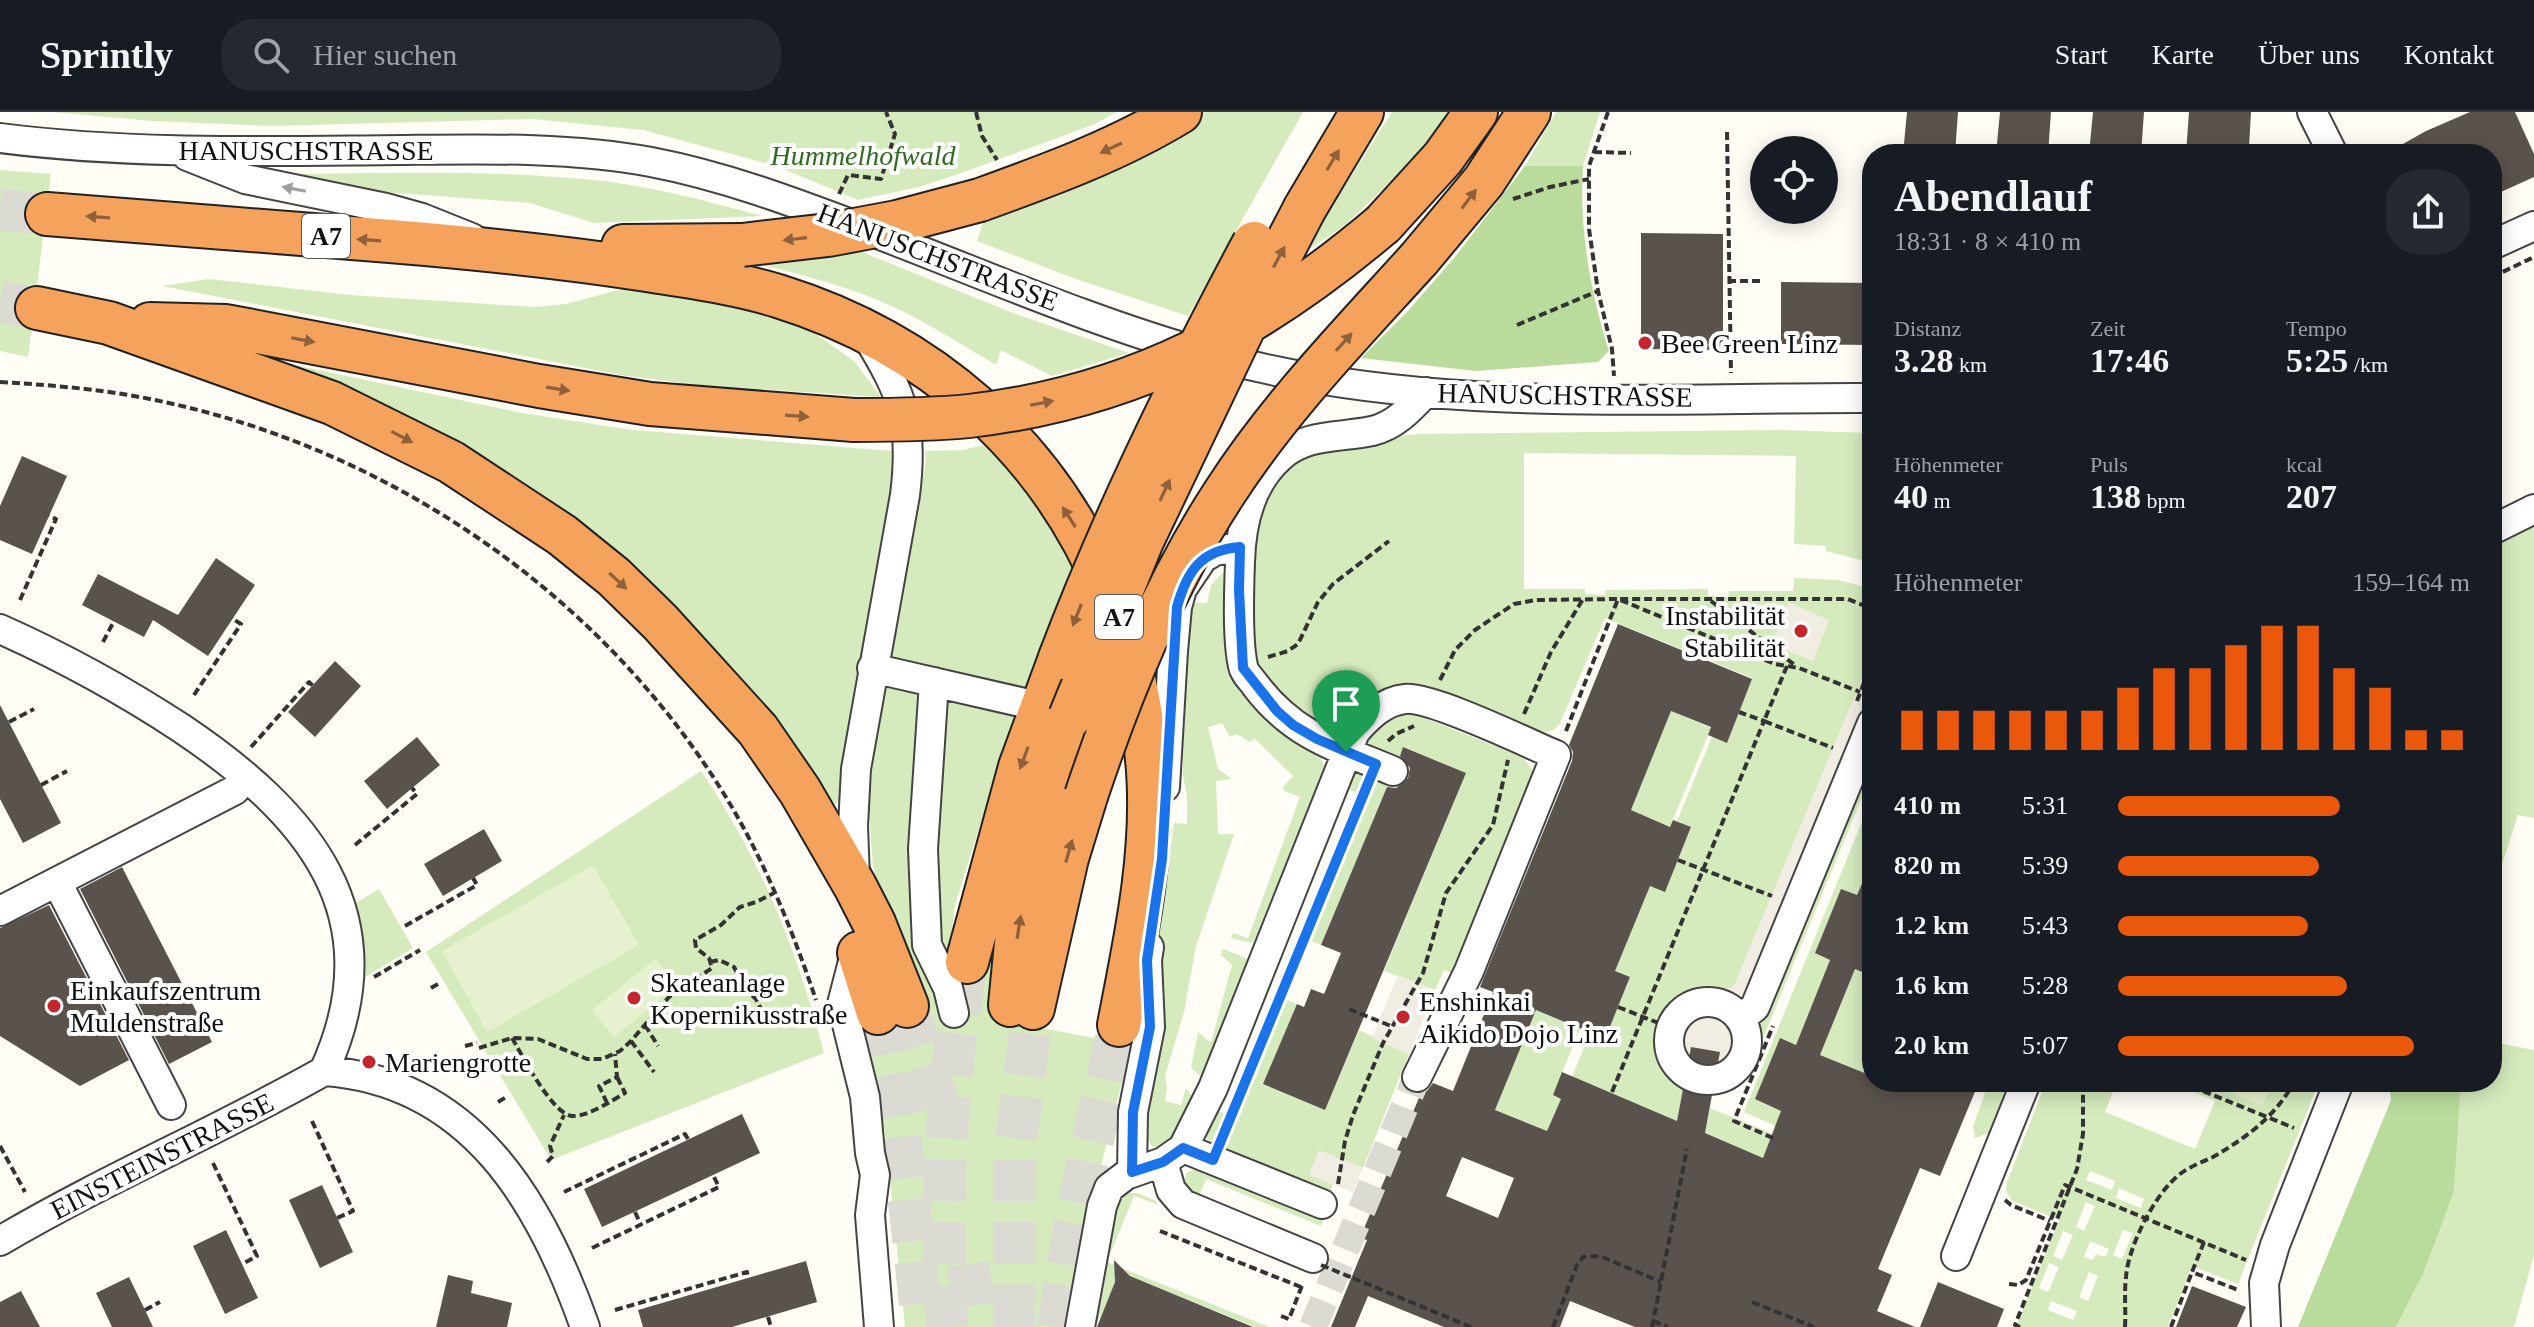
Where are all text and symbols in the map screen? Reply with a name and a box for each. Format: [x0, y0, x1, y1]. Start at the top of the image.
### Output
search box [221, 19, 781, 91]
icon: search [249, 33, 293, 77]
text: Sprintly [40, 34, 173, 76]
text: Hier suchen [313, 38, 457, 71]
text: Start [2055, 39, 2108, 70]
text: Karte [2152, 39, 2214, 70]
text: Über uns [2258, 39, 2360, 70]
text: Kontakt [2404, 39, 2494, 70]
street label: HANUSCHSTRASSE [178, 135, 434, 166]
map controls [1750, 136, 1838, 224]
button: locate [1750, 136, 1838, 224]
park label: Hummelhofwald [769, 140, 957, 171]
one-way arrow [1100, 141, 1123, 155]
one-way arrow [1326, 149, 1340, 171]
button: share [2386, 170, 2470, 254]
text: Abendlauf [1894, 172, 2092, 221]
one-way arrow [282, 182, 307, 194]
one-way arrow [1461, 189, 1477, 210]
street label: HANUSCHSTRASSE [813, 197, 1063, 317]
one-way arrow [85, 210, 110, 223]
road number: A7 [302, 214, 350, 258]
text: 18:31 · 8 × 410 m [1894, 227, 2081, 256]
one-way arrow [356, 233, 381, 246]
one-way arrow [782, 233, 807, 246]
one-way arrow [1273, 245, 1286, 268]
text: Distanz [1894, 316, 1961, 341]
text: Zeit [2090, 316, 2125, 341]
text: Tempo [2286, 316, 2347, 341]
place label: Bee Green Linz [1661, 328, 1838, 359]
one-way arrow [1334, 333, 1352, 352]
marker: Bee Green Linz [1636, 334, 1654, 352]
one-way arrow [291, 335, 316, 347]
text: 3.28 [1894, 342, 1954, 379]
text: 17:46 [2090, 342, 2169, 379]
text: 5:25 [2286, 342, 2348, 379]
text: km [1954, 352, 1987, 377]
text: /km [2348, 352, 2388, 377]
street label: HANUSCHSTRASSE [1437, 377, 1693, 413]
one-way arrow [546, 383, 571, 396]
one-way arrow [1030, 396, 1055, 408]
one-way arrow [785, 410, 810, 423]
one-way arrow [391, 430, 414, 443]
text: Höhenmeter [1894, 452, 2003, 477]
text: Puls [2090, 452, 2128, 477]
text: kcal [2286, 452, 2323, 477]
text: 40 [1894, 478, 1928, 515]
text: 138 [2090, 478, 2141, 515]
text: 207 [2286, 478, 2337, 515]
one-way arrow [1158, 479, 1172, 502]
text: m [1928, 488, 1951, 513]
text: bpm [2141, 488, 2186, 513]
one-way arrow [1062, 506, 1076, 528]
text: Höhenmeter [1894, 568, 2023, 597]
text: 159–164 m [2352, 568, 2470, 597]
one-way arrow [608, 571, 627, 589]
road number: A7 [1095, 595, 1143, 639]
place label: Instabilität Stabilität [1665, 600, 1785, 663]
one-way arrow [1070, 603, 1083, 627]
marker: Instabilität Stabilität [1792, 622, 1810, 640]
pin [1312, 670, 1380, 752]
icon: arrive [1324, 682, 1368, 726]
one-way arrow [1017, 746, 1029, 770]
text: 410 m [1894, 791, 1961, 820]
text: 5:31 [2022, 791, 2068, 820]
one-way arrow [1063, 839, 1076, 863]
text: 820 m [1894, 851, 1961, 880]
text: 5:39 [2022, 851, 2068, 880]
text: 1.2 km [1894, 911, 1969, 940]
text: 5:43 [2022, 911, 2068, 940]
one-way arrow [1013, 914, 1025, 939]
place label: Skateanlage Kopernikusstraße [650, 967, 848, 1030]
text: 1.6 km [1894, 971, 1969, 1000]
text: 5:28 [2022, 971, 2068, 1000]
place label: Einkaufszentrum Muldenstraße [70, 975, 261, 1038]
place label: Enshinkai Aikido Dojo Linz [1419, 986, 1618, 1049]
marker: Skateanlage Kopernikusstraße [625, 989, 643, 1007]
marker: Einkaufszentrum Muldenstraße [45, 997, 63, 1015]
marker: Enshinkai Aikido Dojo Linz [1394, 1008, 1412, 1026]
text: 2.0 km [1894, 1031, 1969, 1060]
text: 5:07 [2022, 1031, 2068, 1060]
place label: Mariengrotte [385, 1047, 531, 1078]
marker: Mariengrotte [360, 1053, 378, 1071]
street label: EINSTEINSTRASSE [45, 1086, 279, 1226]

